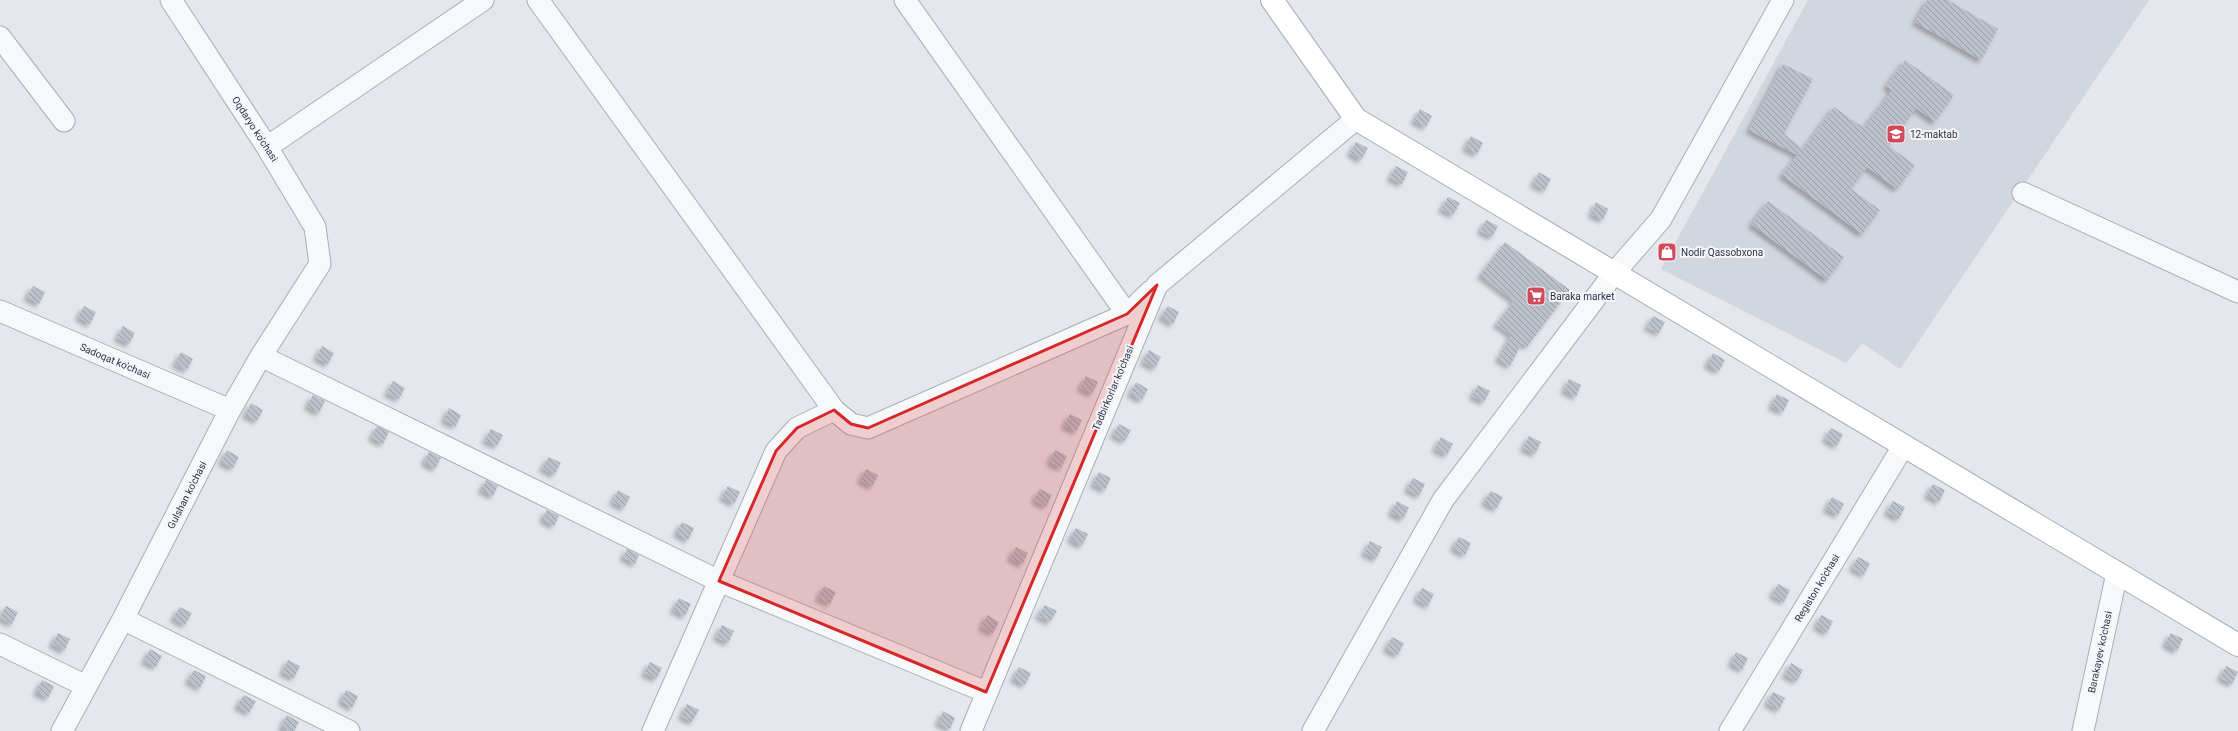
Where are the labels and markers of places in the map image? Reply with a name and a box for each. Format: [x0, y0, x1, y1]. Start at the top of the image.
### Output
school or university icon: 12-maktab [1885, 123, 1907, 145]
place label: 12-maktab [1910, 129, 1958, 140]
shop icon: Nodir Qassobxona [1656, 241, 1678, 263]
place label: Nodir Qassobxona [1681, 247, 1763, 258]
supermarket icon: Baraka market [1525, 285, 1547, 307]
place label: Baraka market [1550, 291, 1614, 302]

